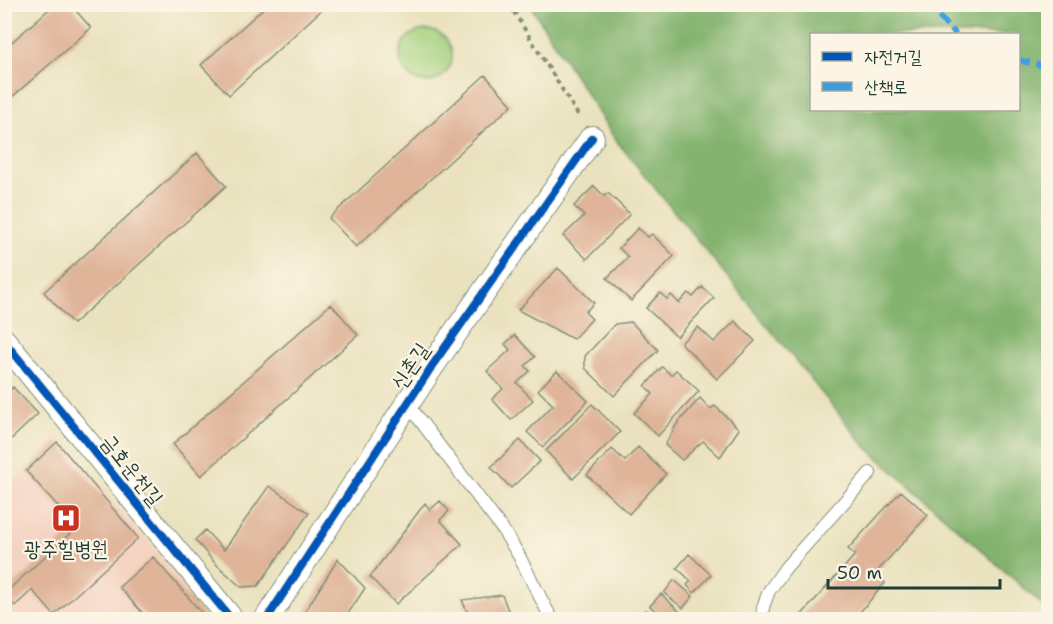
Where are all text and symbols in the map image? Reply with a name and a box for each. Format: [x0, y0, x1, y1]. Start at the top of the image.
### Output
legend [810, 33, 1020, 111]
text: 자전거길 [864, 45, 922, 69]
text: 산책로 [864, 75, 907, 99]
street label: 신촌길 [384, 337, 436, 395]
street label: 금호운천길 [95, 428, 170, 512]
hospital icon: 광주힐병원 [50, 502, 82, 534]
place label: 광주힐병원 [24, 535, 108, 563]
scale bar [828, 552, 1000, 590]
text: 50 m [837, 561, 882, 585]

